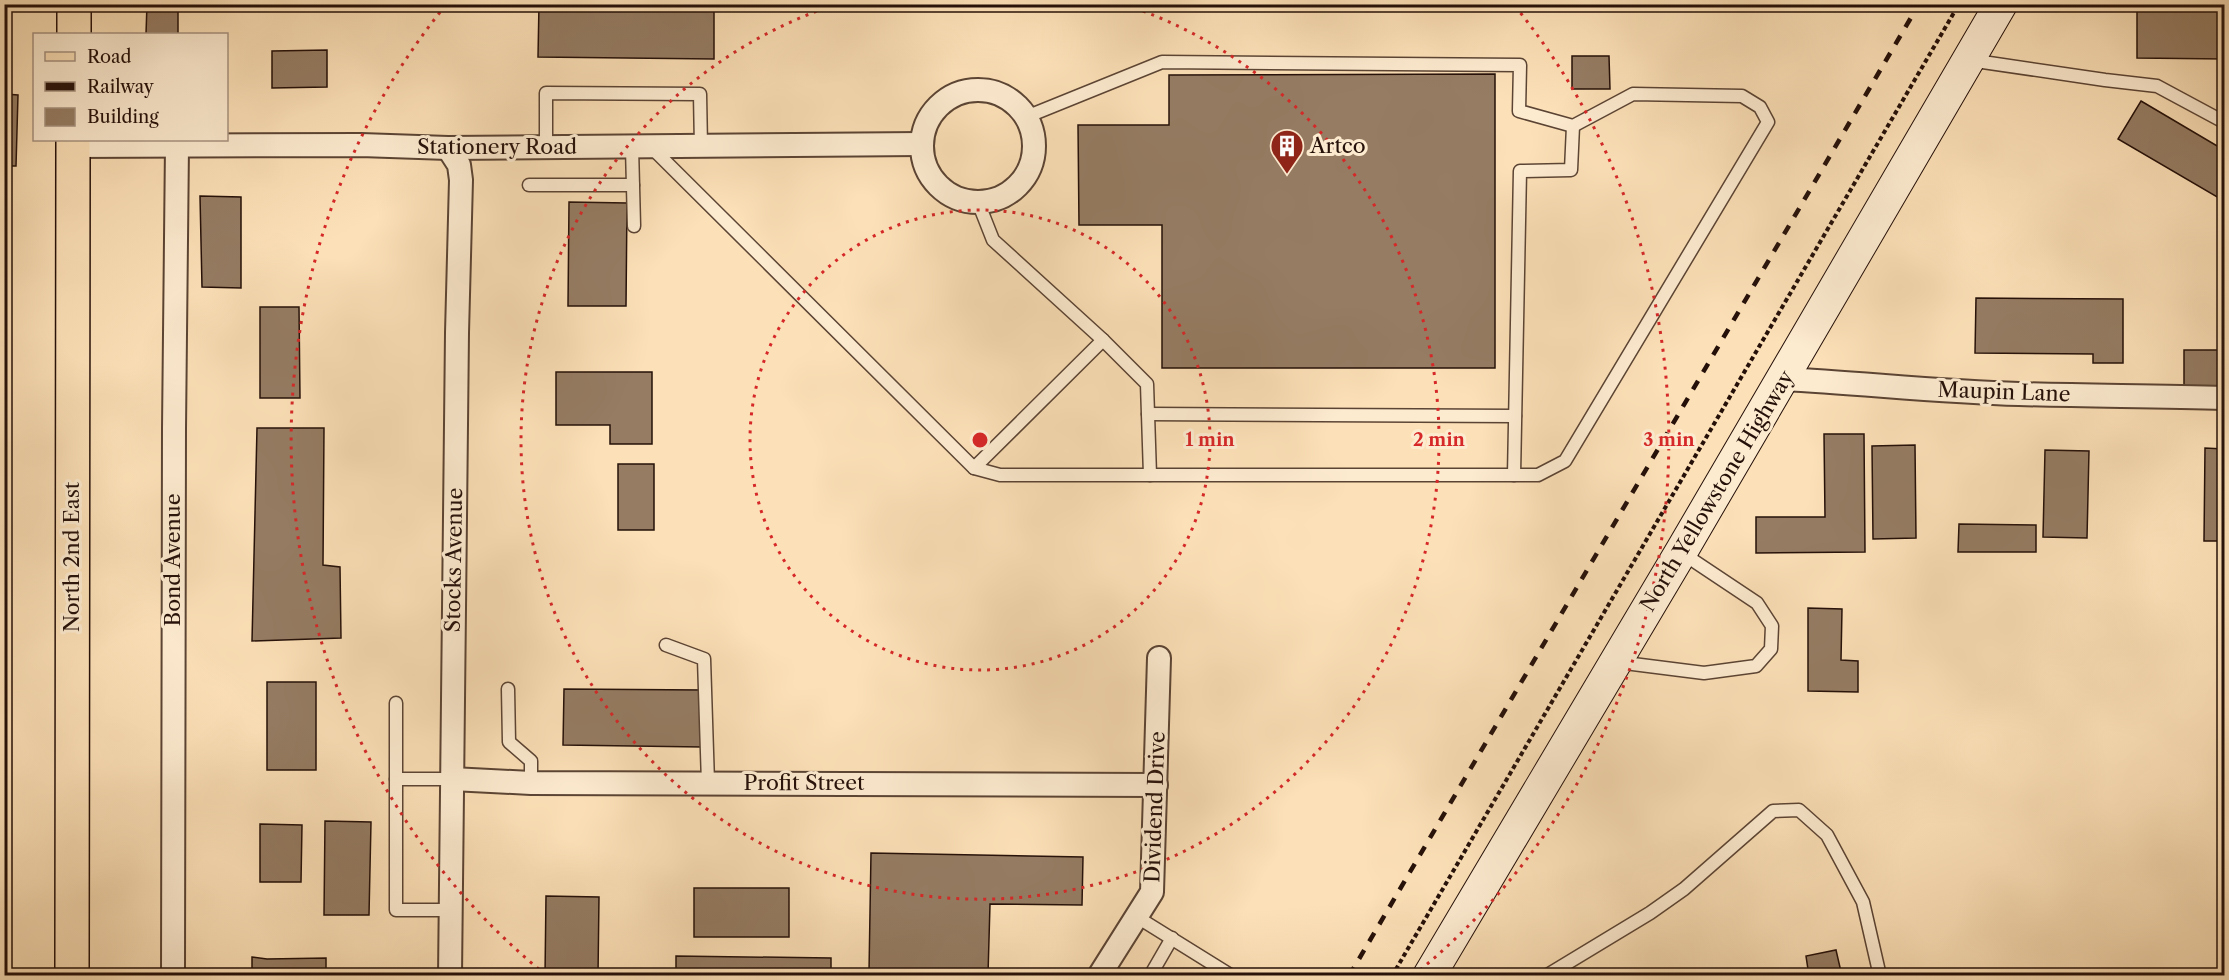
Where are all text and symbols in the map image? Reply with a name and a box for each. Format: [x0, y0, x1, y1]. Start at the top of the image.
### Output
legend [33, 33, 228, 141]
text: Road [87, 46, 132, 68]
text: Railway [87, 76, 155, 98]
text: Building [87, 106, 159, 128]
building icon: Artco [1269, 128, 1305, 175]
place label: Artco [1309, 133, 1366, 158]
street label: Stationery Road [417, 134, 577, 159]
street label: North Yellowstone Highway [1635, 365, 1799, 616]
street label: Maupin Lane [1937, 377, 2071, 406]
text: 1 min [1185, 429, 1235, 451]
text: 2 min [1413, 429, 1466, 451]
text: 3 min [1643, 429, 1695, 451]
centre of rings [970, 430, 990, 450]
street label: North 2nd East [59, 481, 84, 632]
street label: Stocks Avenue [440, 487, 467, 632]
street label: Bond Avenue [160, 494, 185, 626]
street label: Dividend Drive [1139, 731, 1170, 883]
street label: Profit Street [743, 770, 865, 795]

